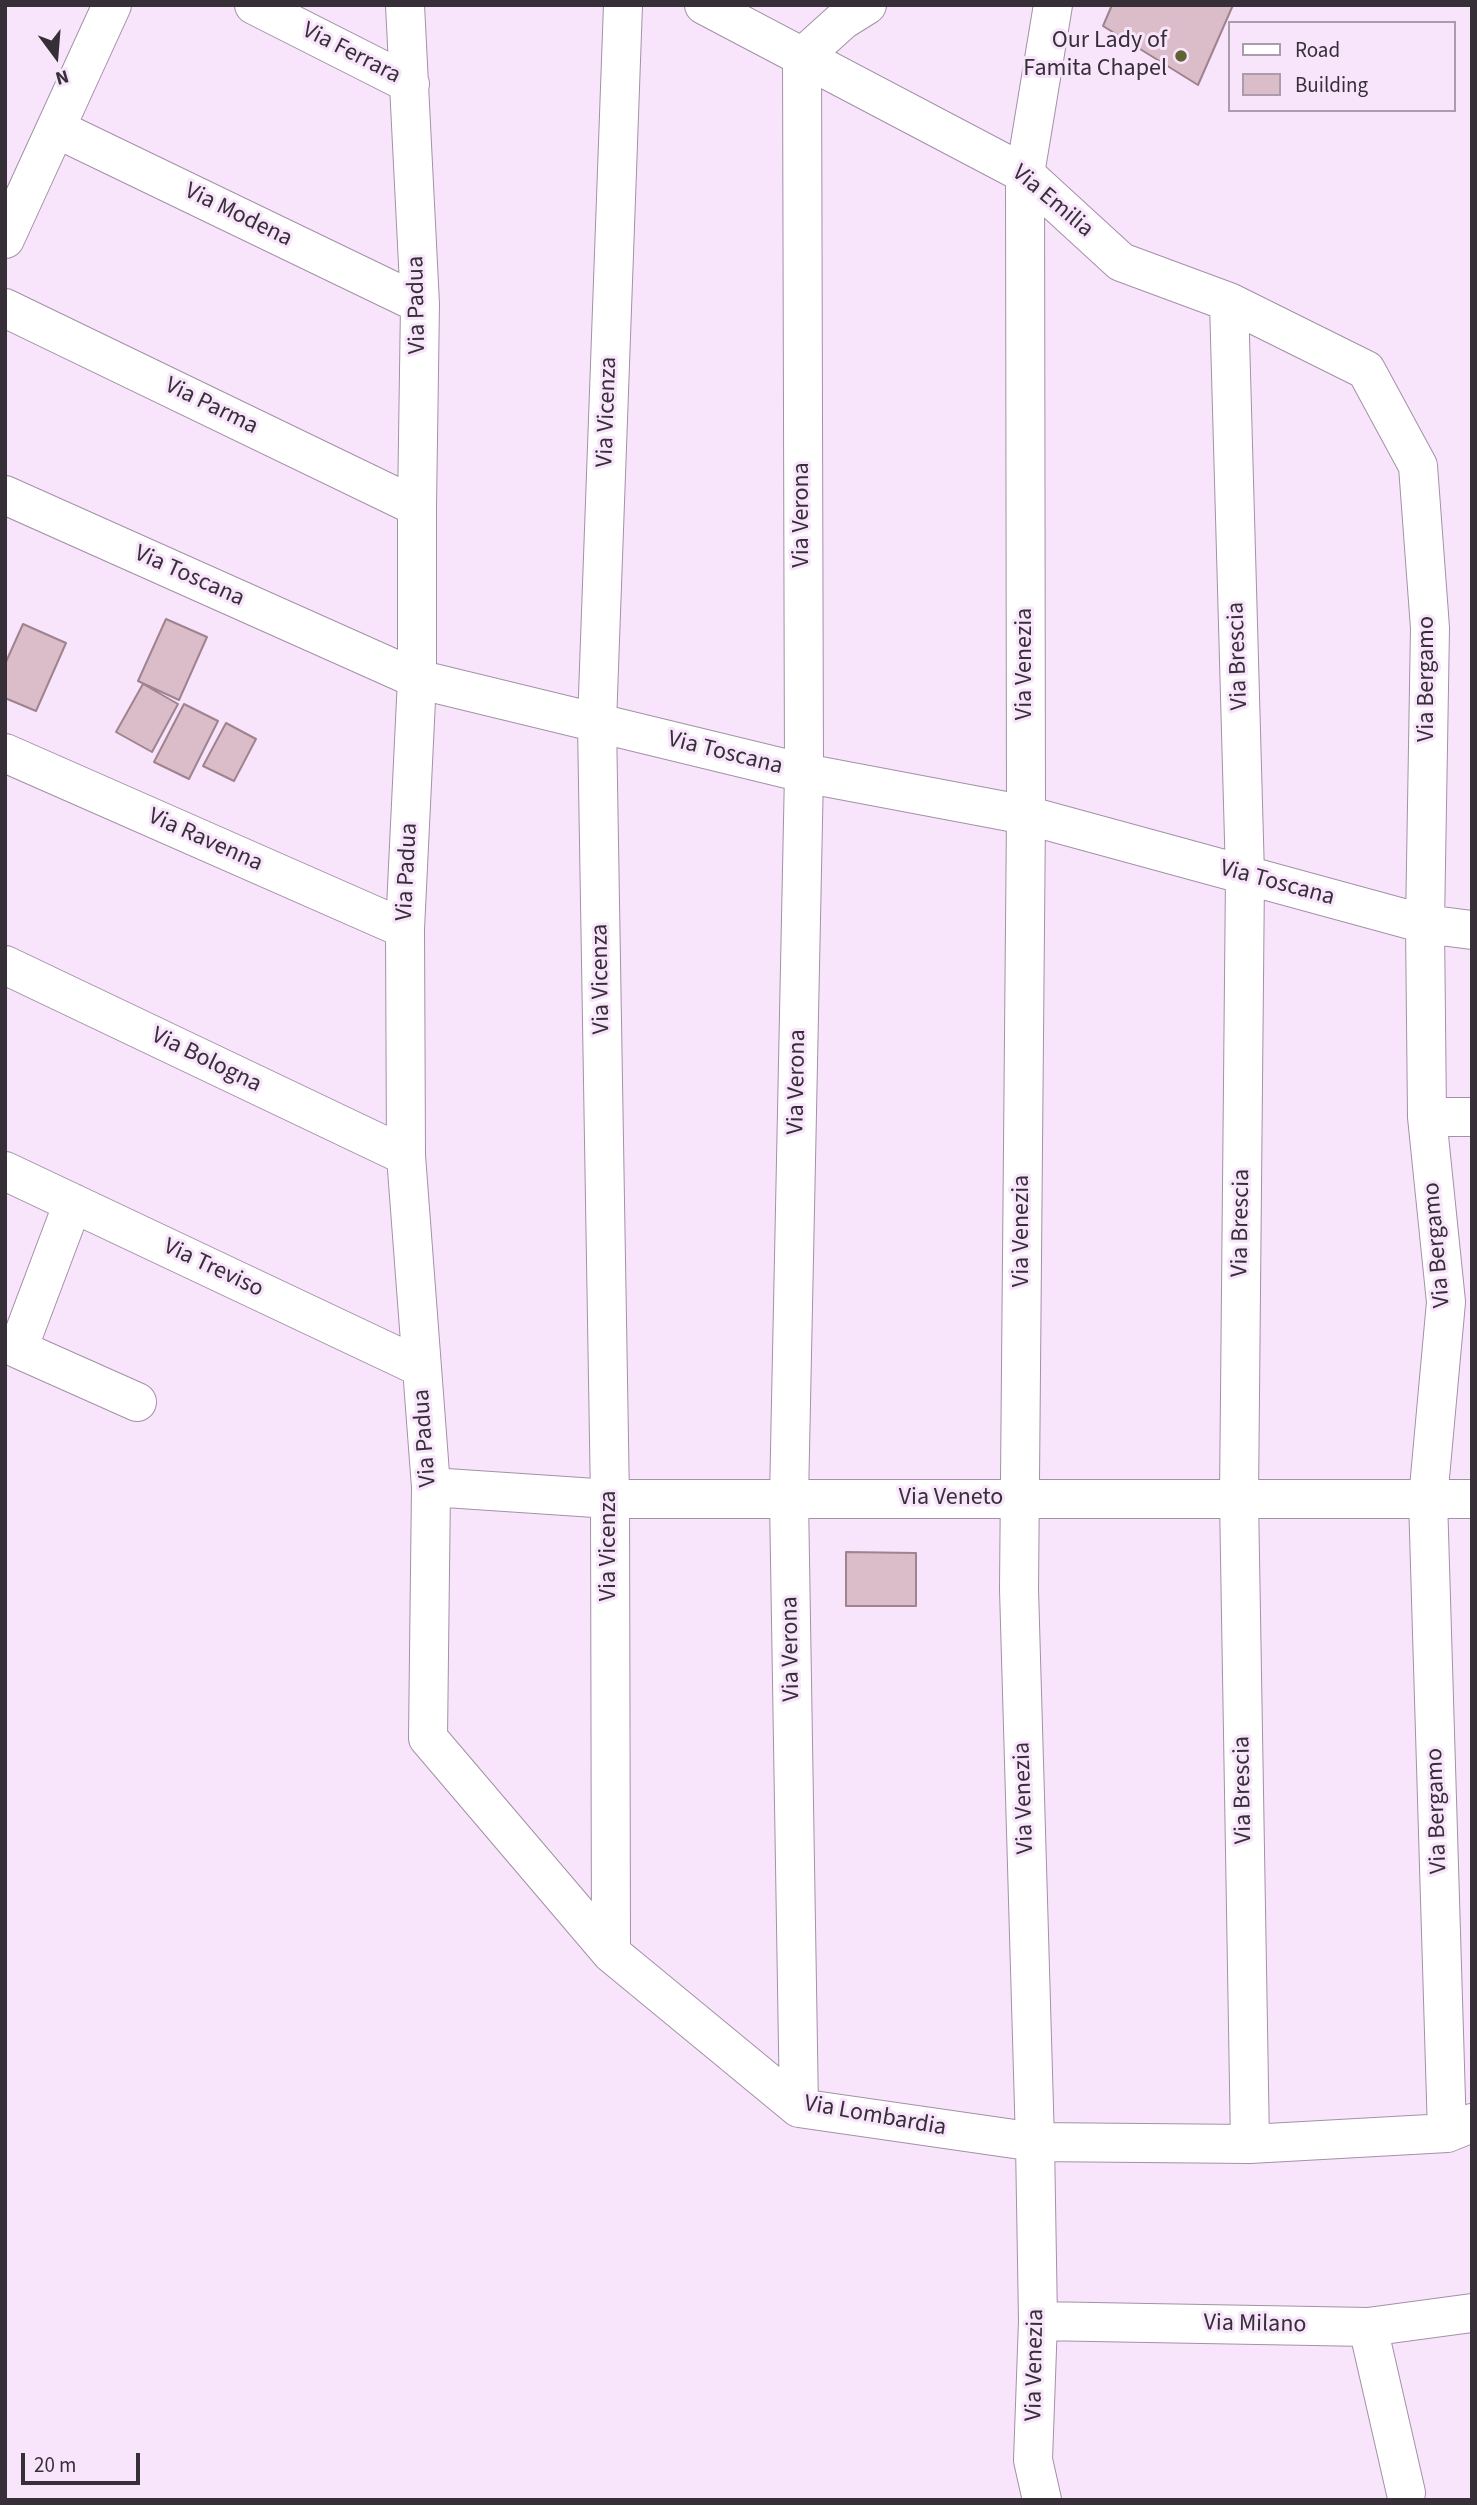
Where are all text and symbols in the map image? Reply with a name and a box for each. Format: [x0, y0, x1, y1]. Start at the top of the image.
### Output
street label: Via Ferrara [297, 17, 405, 91]
north arrow [21, 21, 91, 91]
legend [1228, 21, 1456, 112]
place label: Our Lady of Famita Chapel [1023, 28, 1167, 84]
text: Road [1295, 35, 1340, 65]
marker: Our Lady of Famita Chapel [1173, 48, 1189, 64]
text: N [52, 62, 72, 91]
text: Building [1295, 70, 1368, 100]
street label: Via Emilia [1005, 160, 1099, 244]
street label: Via Modena [180, 178, 296, 254]
street label: Via Padua [403, 256, 433, 354]
street label: Via Vicenza [592, 356, 624, 468]
street label: Via Parma [160, 372, 262, 442]
street label: Via Verona [789, 462, 817, 568]
street label: Via Toscana [129, 540, 249, 614]
street label: Via Brescia [1223, 601, 1255, 711]
street label: Via Venezia [1012, 608, 1040, 720]
street label: Via Bergamo [1414, 616, 1442, 742]
street label: Via Toscana [665, 726, 785, 782]
street label: Via Ravenna [143, 803, 267, 879]
street label: Via Padua [391, 822, 425, 922]
street label: Via Toscana [1217, 855, 1337, 913]
street label: Via Vicenza [587, 923, 617, 1035]
street label: Via Bologna [146, 1022, 266, 1100]
street label: Via Verona [783, 1029, 813, 1135]
street label: Via Brescia [1227, 1169, 1257, 1277]
street label: Via Venezia [1009, 1175, 1037, 1287]
street label: Via Bergamo [1418, 1181, 1458, 1309]
street label: Via Treviso [158, 1233, 268, 1305]
street label: Via Padua [408, 1388, 444, 1488]
street label: Via Veneto [899, 1485, 1003, 1513]
street label: Via Vicenza [596, 1491, 624, 1601]
street label: Via Verona [777, 1596, 807, 1702]
street label: Via Brescia [1229, 1736, 1259, 1844]
street label: Via Venezia [1009, 1741, 1041, 1855]
street label: Via Bergamo [1421, 1748, 1455, 1874]
street label: Via Lombardia [802, 2090, 948, 2144]
street label: Via Venezia [1021, 2309, 1051, 2421]
street label: Via Milano [1203, 2310, 1307, 2340]
scale bar [24, 2438, 144, 2482]
text: 20 m [34, 2450, 76, 2480]

